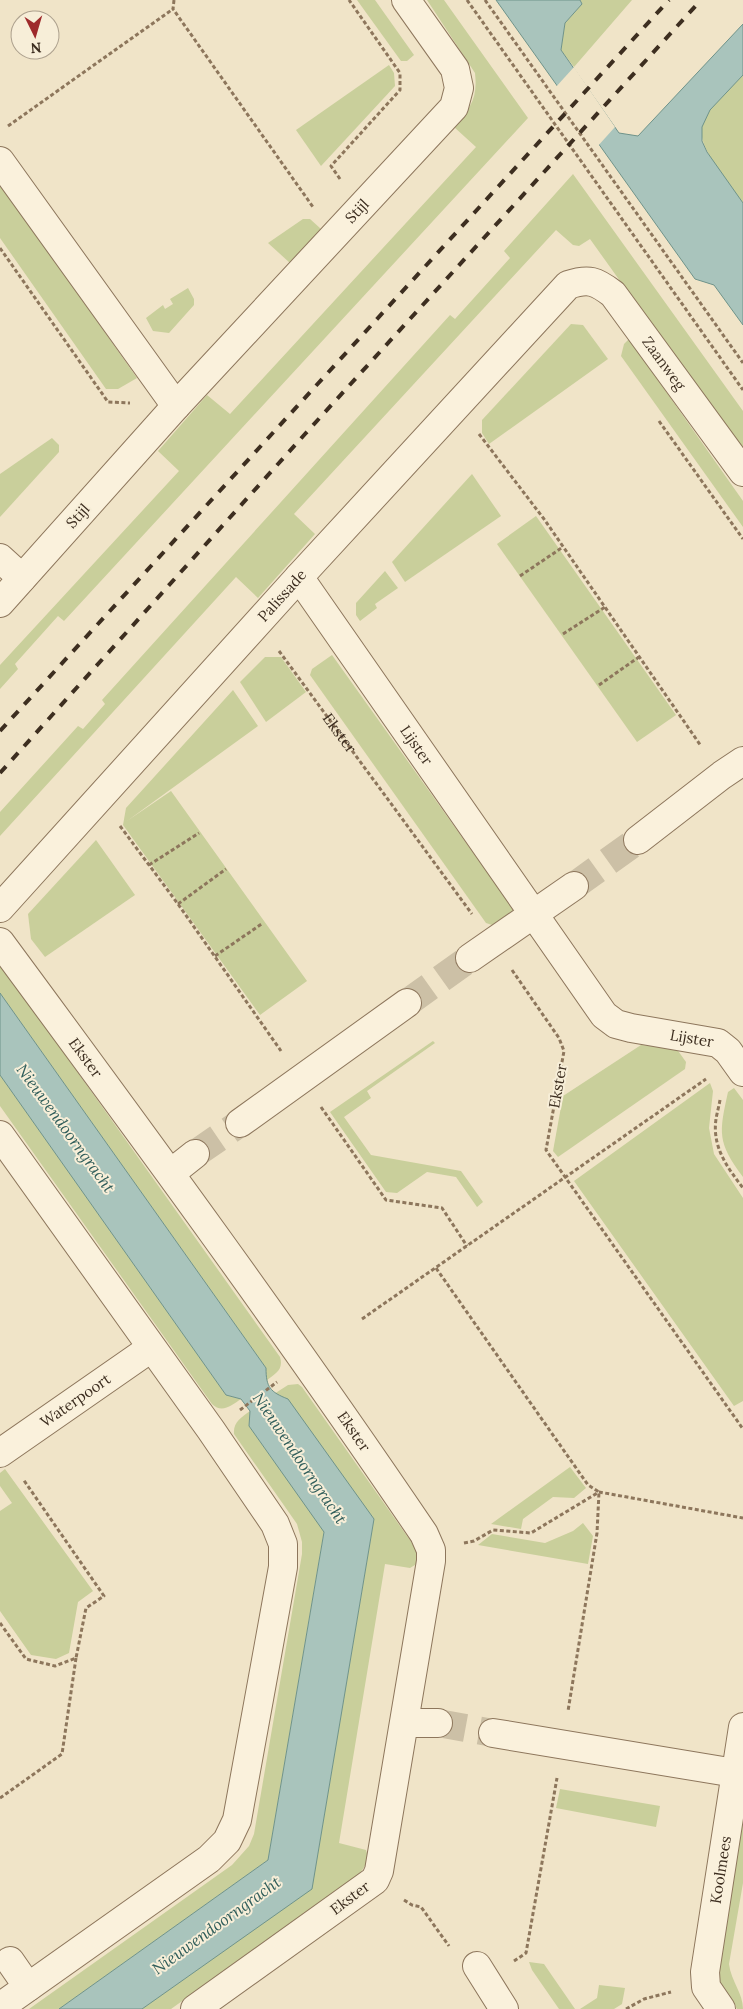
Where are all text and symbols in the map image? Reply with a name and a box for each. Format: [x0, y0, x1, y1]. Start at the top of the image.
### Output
north arrow [10, 10, 60, 60]
text: N [30, 39, 42, 57]
street label: Stijl [341, 195, 373, 227]
street label: Zaanweg [638, 333, 690, 394]
street label: Stijl [62, 499, 94, 532]
street label: Palissade [253, 565, 310, 625]
street label: Ekster [319, 709, 361, 757]
street label: Lijster [396, 721, 437, 769]
street label: Lijster [669, 1025, 716, 1051]
street label: Ekster [65, 1034, 107, 1082]
water label: Nieuwendoorngracht [13, 1060, 119, 1196]
street label: Ekster [544, 1062, 571, 1110]
street label: Waterpoort [36, 1369, 114, 1431]
water label: Nieuwendoorngracht [249, 1389, 351, 1528]
street label: Ekster [334, 1407, 375, 1456]
street label: Koolmees [706, 1835, 735, 1905]
water label: Nieuwendoorngracht [148, 1872, 284, 1978]
street label: Ekster [326, 1876, 374, 1919]

